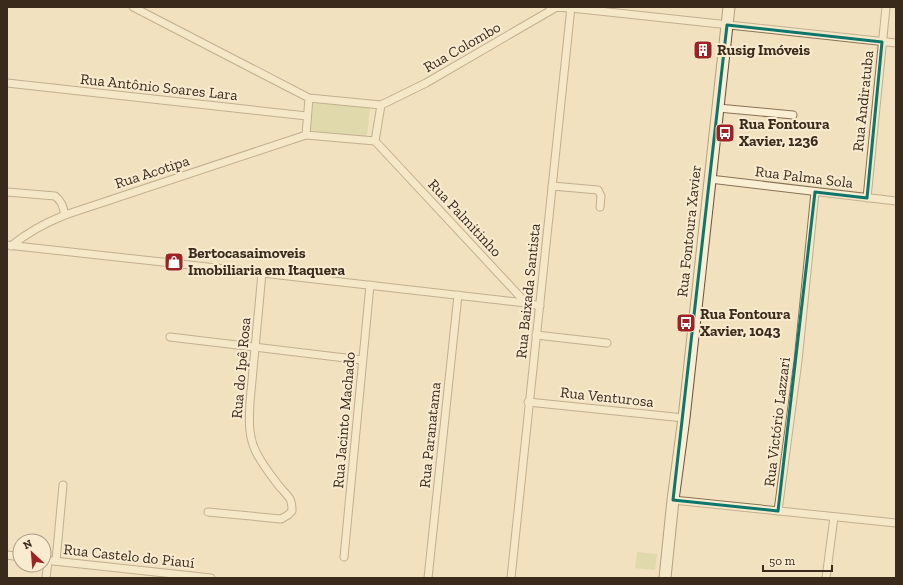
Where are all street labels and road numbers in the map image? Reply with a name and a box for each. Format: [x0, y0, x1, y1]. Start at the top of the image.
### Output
street label: Rua Colombo [420, 18, 504, 76]
street label: Rua Andiratuba [849, 50, 877, 152]
street label: Rua Antônio Soares Lara [79, 70, 239, 104]
street label: Rua Acotipa [112, 152, 192, 192]
street label: Rua Palma Sola [754, 162, 854, 192]
street label: Rua Fontoura Xavier [673, 164, 705, 298]
street label: Rua Palmitinho [424, 175, 506, 261]
street label: Rua Baixada Santista [512, 223, 544, 359]
street label: Rua do Ipê Rosa [228, 317, 254, 419]
street label: Rua Jacinto Machado [329, 351, 359, 489]
street label: Rua Victório Lazzari [760, 356, 794, 488]
street label: Rua Paranatama [415, 381, 445, 489]
street label: Rua Venturosa [559, 383, 655, 411]
street label: Rua Castelo do Piauí [63, 540, 195, 572]

